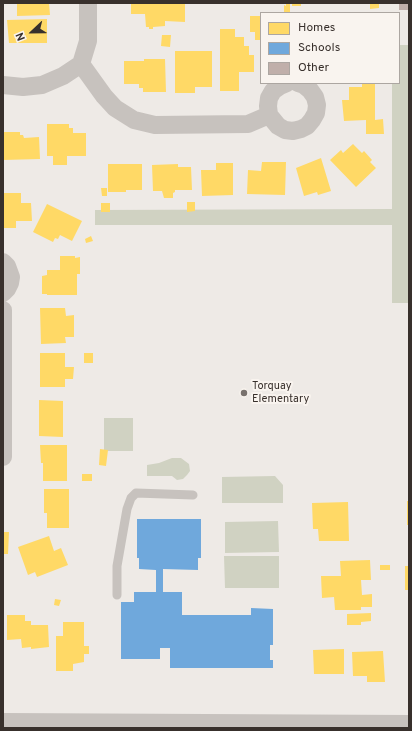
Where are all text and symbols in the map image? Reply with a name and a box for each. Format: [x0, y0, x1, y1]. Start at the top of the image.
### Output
north arrow [12, 12, 52, 52]
legend [260, 12, 400, 84]
text: Homes [298, 20, 335, 36]
text: N [13, 30, 29, 43]
text: Schools [298, 40, 340, 56]
text: Other [298, 60, 329, 76]
place label: Torquay Elementary [252, 380, 309, 406]
marker: Torquay Elementary [239, 388, 249, 398]

